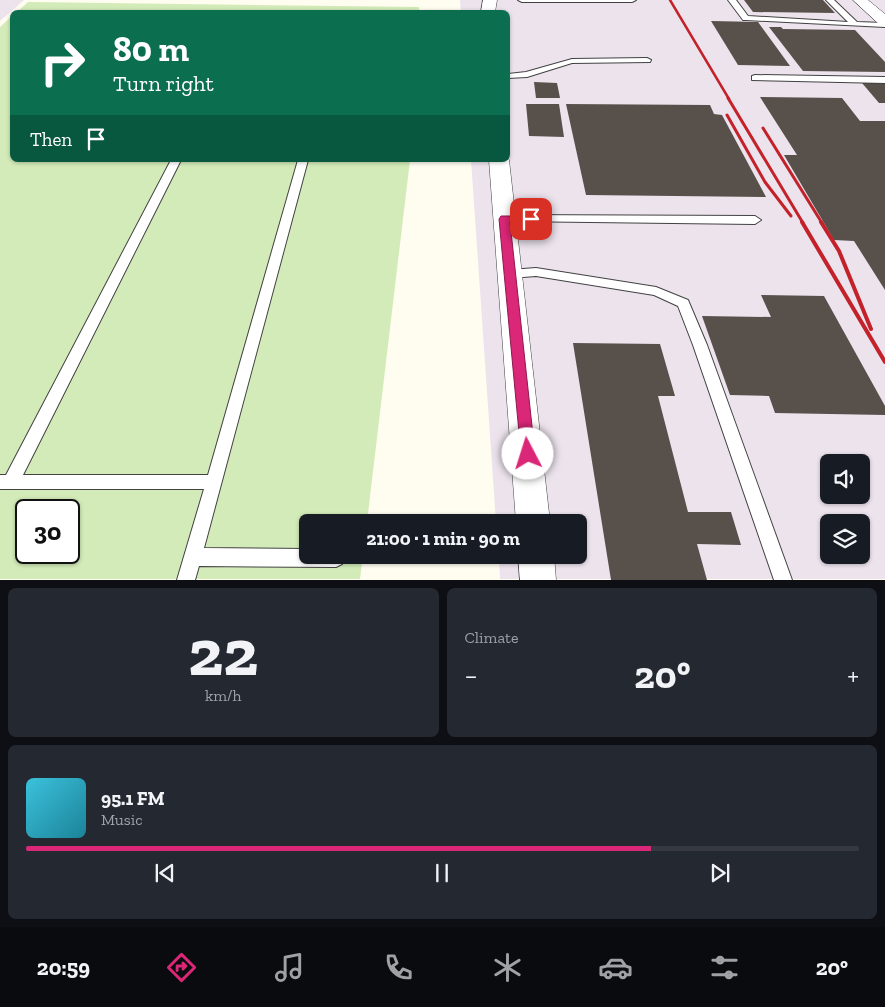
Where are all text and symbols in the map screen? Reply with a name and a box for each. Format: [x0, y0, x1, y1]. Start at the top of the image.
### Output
text: 80 m [113, 28, 189, 70]
icon: right [30, 30, 95, 95]
text: Turn right [113, 70, 214, 97]
icon: arrive [82, 125, 110, 153]
text: Then [30, 128, 72, 151]
pin [510, 198, 552, 240]
icon: arrive [517, 205, 545, 233]
position arrow [501, 427, 553, 479]
map controls [820, 454, 870, 564]
button: sound [820, 454, 870, 504]
speed limit sign: 30 [15, 499, 80, 564]
button: layers [820, 514, 870, 564]
text: 21:00 · 1 min · 90 m [366, 527, 520, 550]
text: 22 [188, 614, 258, 692]
text: Climate [465, 628, 519, 647]
text: 20° [634, 652, 690, 698]
text: − [465, 659, 478, 692]
text: + [847, 659, 859, 692]
text: km/h [205, 686, 242, 705]
text: 95.1 FM [101, 787, 165, 810]
text: Music [101, 810, 143, 829]
icon: previous [151, 859, 179, 887]
icon: pause [428, 859, 456, 887]
icon: next [706, 859, 734, 887]
icon: directions [164, 950, 199, 985]
icon: music [272, 950, 307, 985]
icon: phone [381, 950, 416, 985]
icon: climate [490, 950, 525, 985]
icon: car [598, 950, 633, 985]
icon: filters [707, 950, 742, 985]
text: 20:59 [37, 954, 90, 981]
text: 20° [816, 954, 848, 981]

